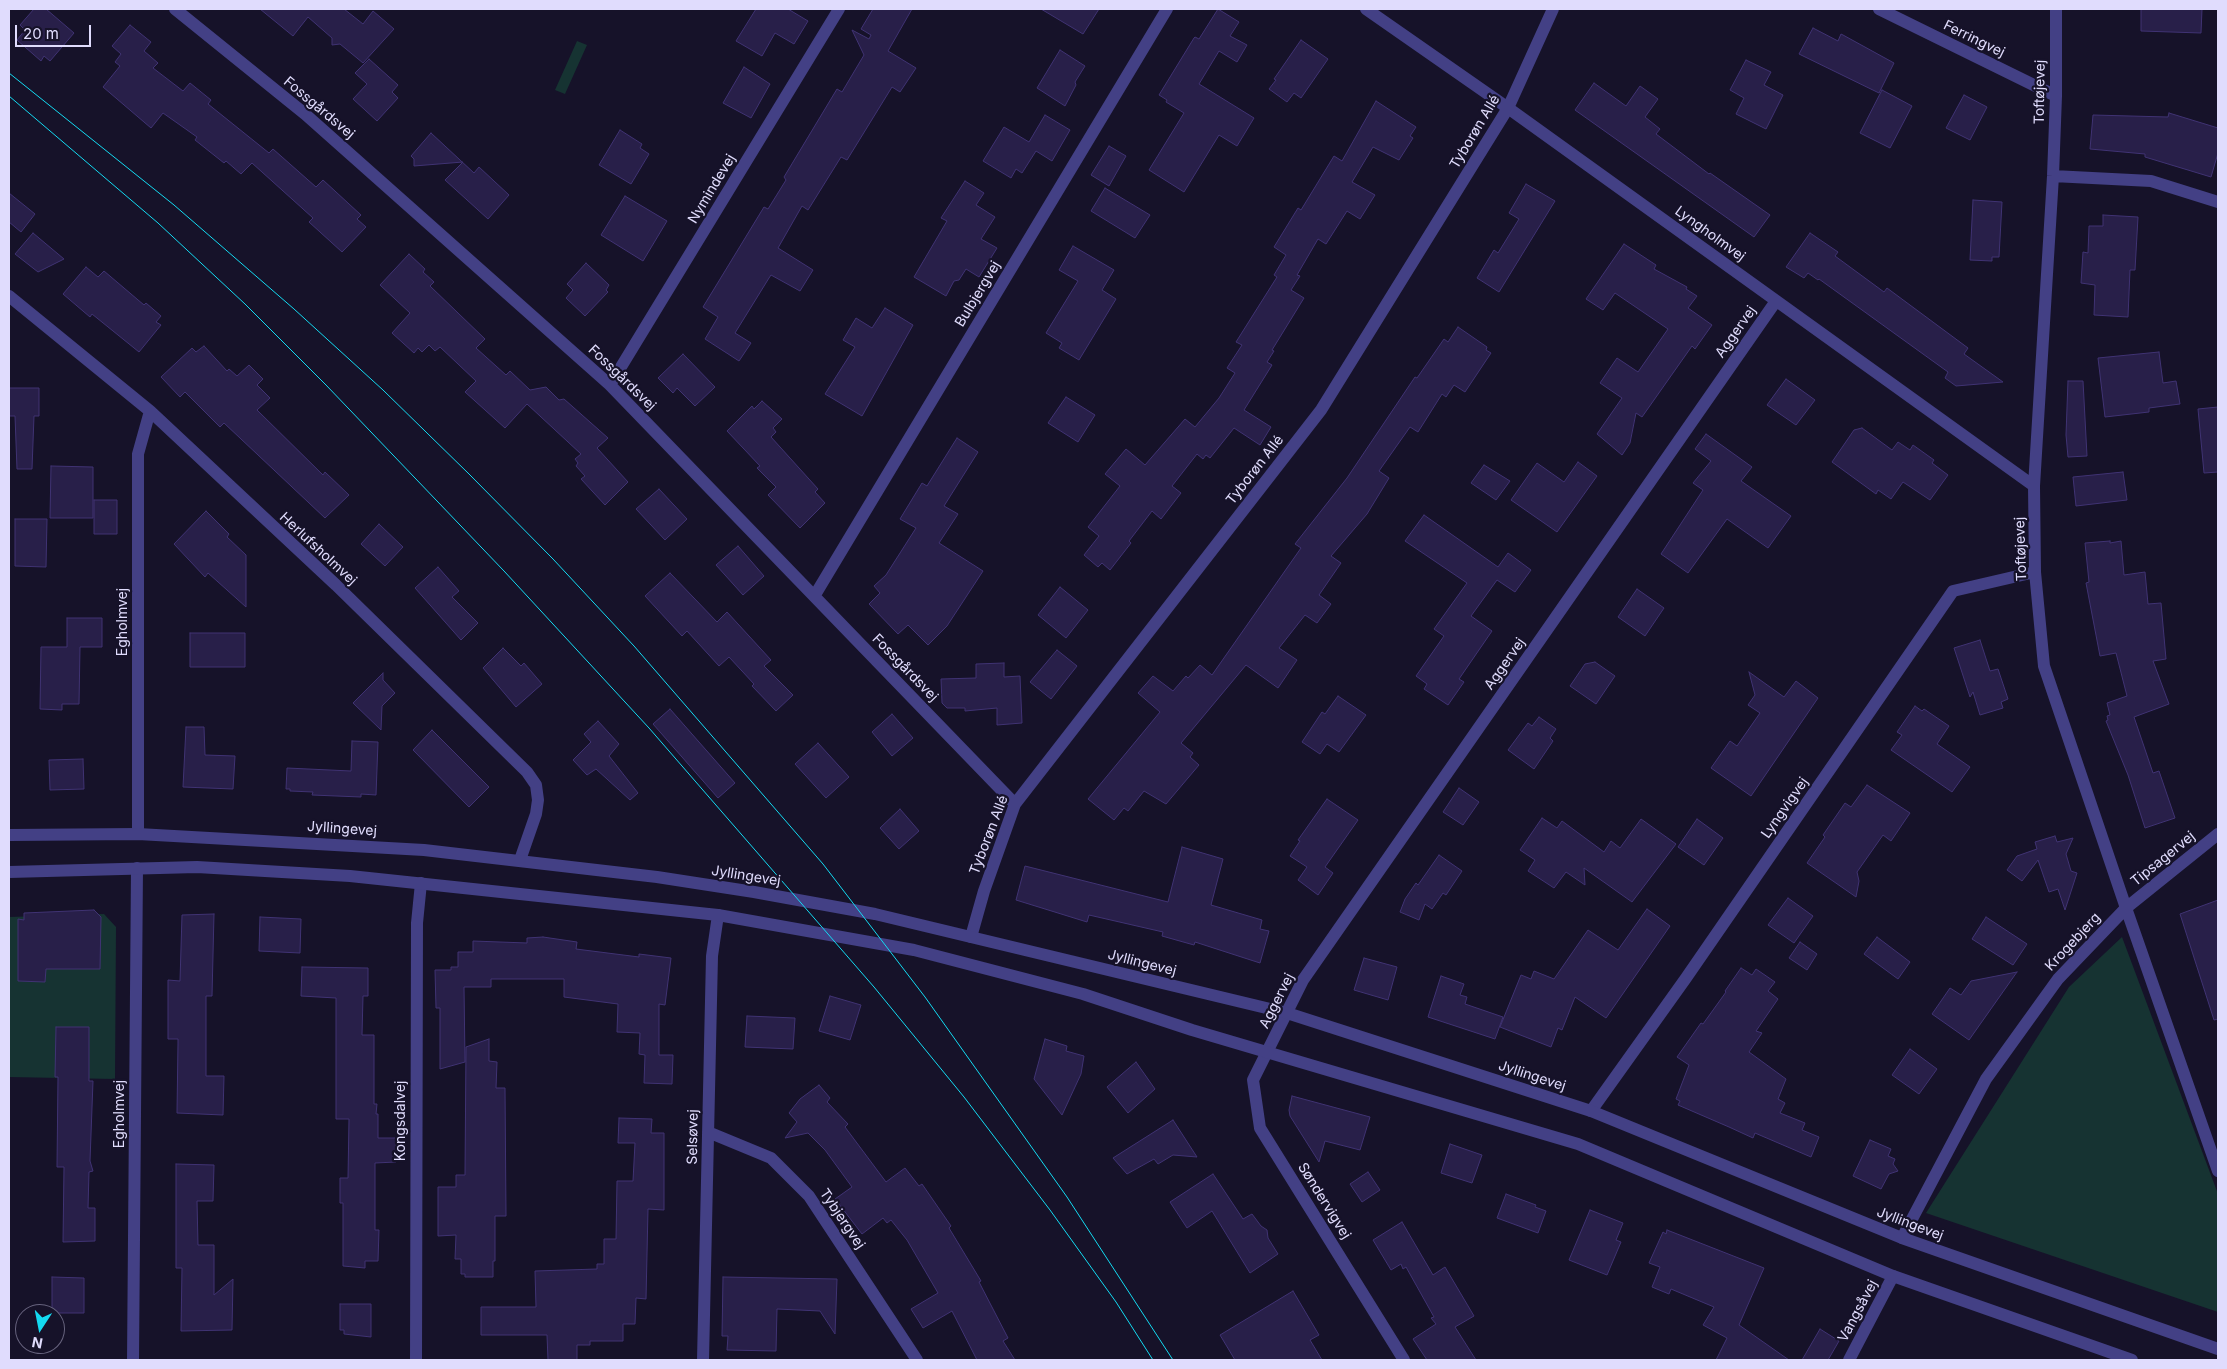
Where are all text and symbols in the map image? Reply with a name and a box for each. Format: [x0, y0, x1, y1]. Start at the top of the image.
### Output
scale bar [18, 15, 94, 47]
street label: Ferringvej [1941, 17, 2007, 61]
text: 20 m [23, 24, 59, 43]
street label: Toftøjevej [2031, 60, 2049, 124]
street label: Fossgårdsvej [280, 73, 358, 143]
street label: Tyborøn Allé [1446, 92, 1504, 172]
street label: Nymindevej [685, 151, 739, 227]
street label: Lyngholmvej [1672, 203, 1748, 265]
street label: Bulbjergvej [952, 258, 1004, 330]
street label: Aggervej [1712, 303, 1760, 361]
street label: Fossgårdsvej [585, 342, 659, 414]
street label: Tyborøn Allé [1223, 432, 1287, 508]
street label: Herlufsholmvej [276, 509, 360, 589]
street label: Toftøjevej [2011, 517, 2031, 581]
street label: Egholmvej [115, 588, 131, 656]
street label: Fossgårdsvej [869, 631, 941, 705]
street label: Aggervej [1481, 635, 1529, 693]
street label: Lyngvigvej [1758, 774, 1812, 842]
street label: Tyborøn Allé [966, 793, 1012, 877]
street label: Jyllingevej [307, 818, 377, 840]
street label: Tipsagervej [2128, 828, 2198, 890]
street label: Jyllingevej [710, 862, 782, 890]
street label: Krogebjerg [2042, 909, 2104, 975]
street label: Jyllingevej [1106, 946, 1178, 980]
street label: Aggervej [1256, 971, 1298, 1031]
street label: Jyllingevej [1496, 1057, 1568, 1095]
street label: Egholmvej [112, 1080, 128, 1148]
street label: Kongsdalvej [393, 1081, 409, 1161]
street label: Selsøvej [684, 1109, 702, 1165]
street label: Søndervigvej [1294, 1160, 1354, 1242]
street label: Tybjergvej [816, 1186, 868, 1252]
street label: Jyllingevej [1874, 1204, 1946, 1244]
street label: Vangsåvej [1835, 1277, 1881, 1345]
north arrow [15, 1304, 65, 1354]
text: N [30, 1334, 44, 1353]

